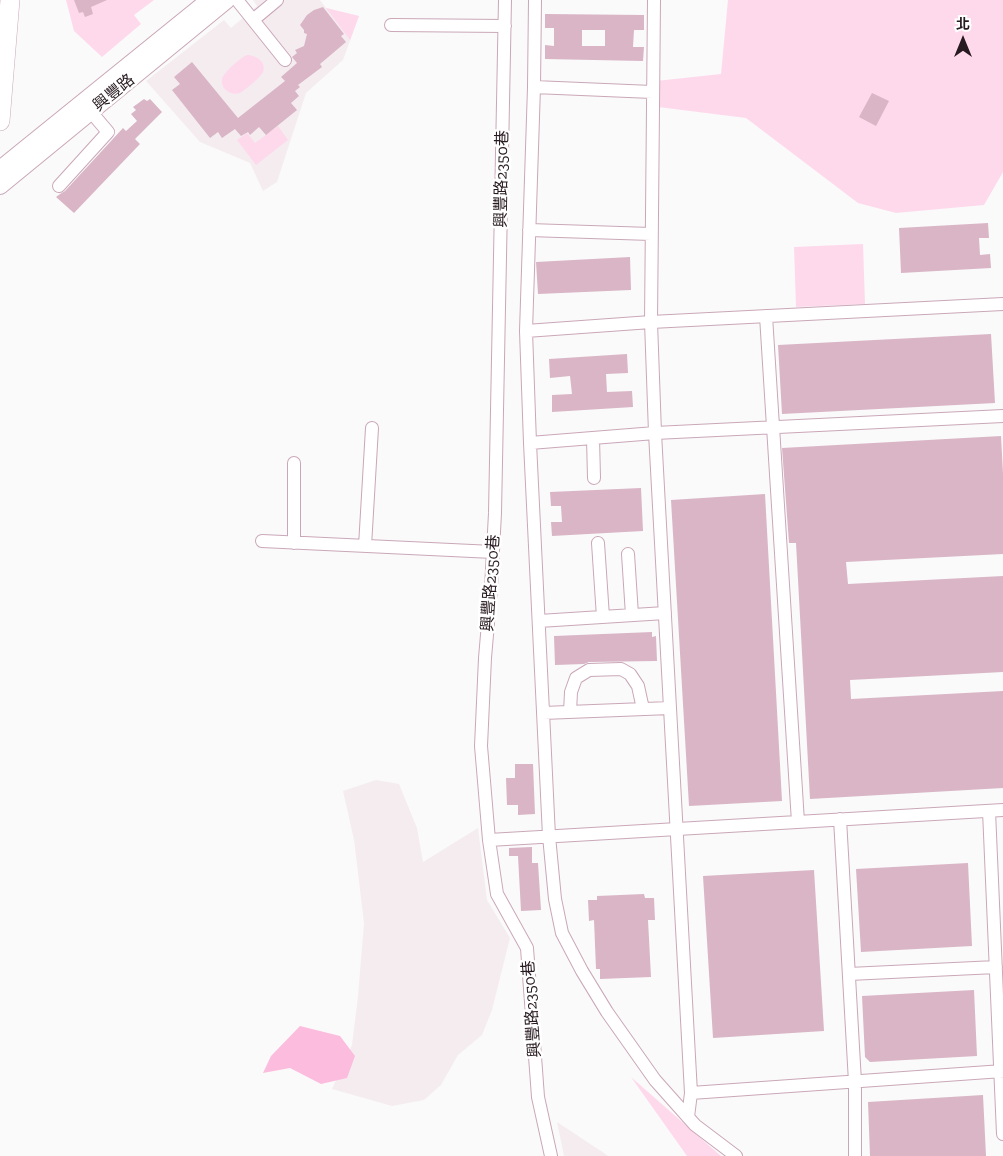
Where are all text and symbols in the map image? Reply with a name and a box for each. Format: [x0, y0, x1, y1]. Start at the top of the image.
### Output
north arrow [938, 15, 988, 65]
text: 北 [956, 16, 970, 33]
street label: 興豐路 [89, 70, 139, 116]
street label: 興豐路2350巷 [492, 130, 512, 228]
street label: 興豐路2350巷 [478, 534, 504, 632]
street label: 興豐路2350巷 [519, 960, 545, 1058]

